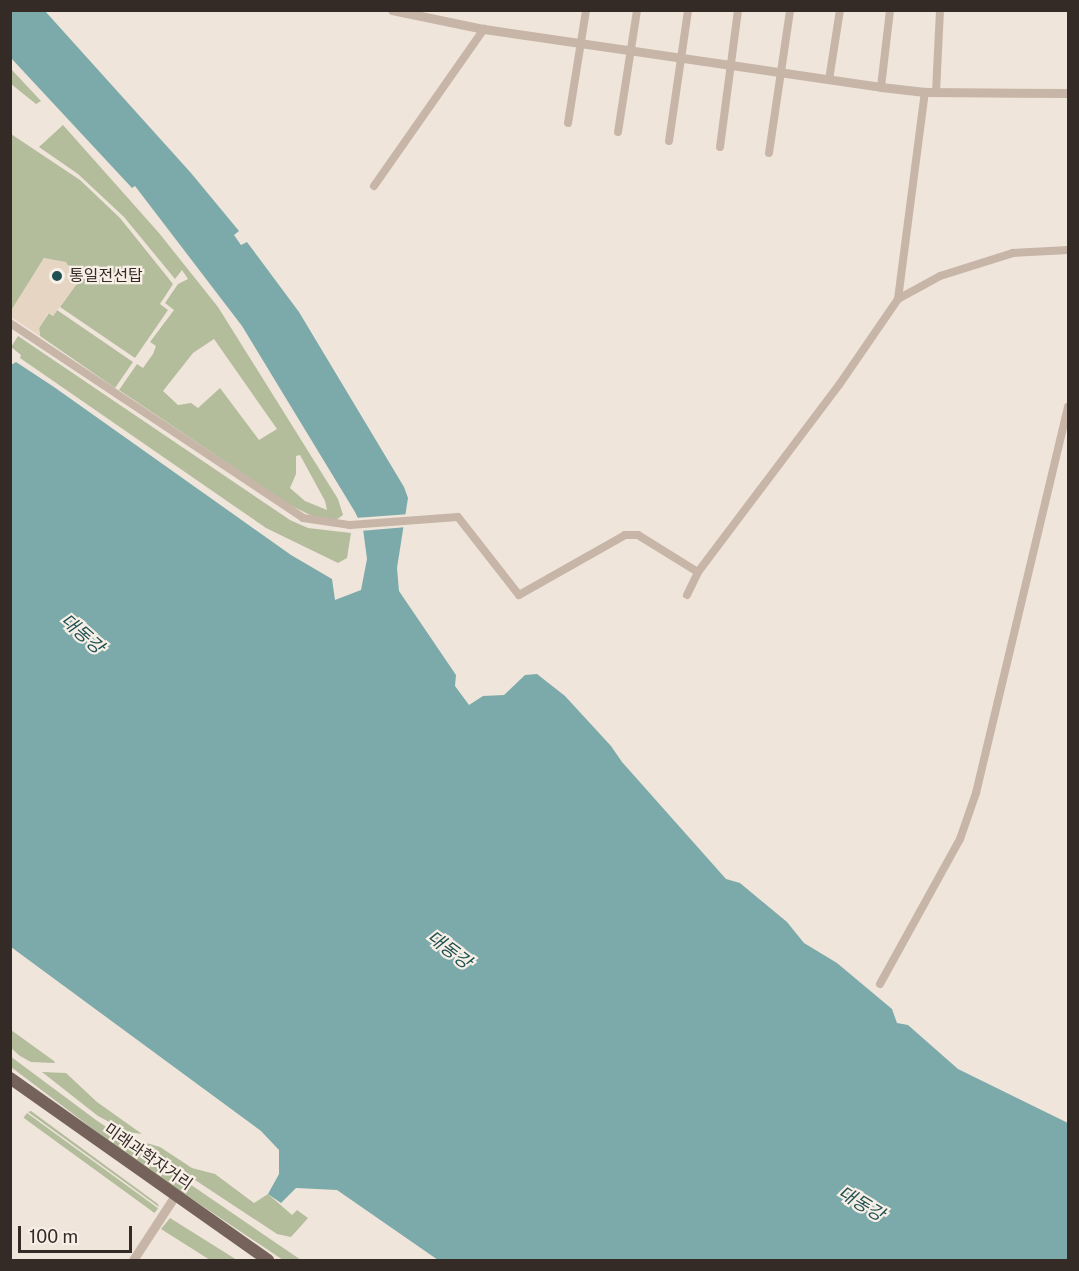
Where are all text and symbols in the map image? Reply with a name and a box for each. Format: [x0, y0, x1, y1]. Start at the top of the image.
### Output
place label: 통일전선탑 [69, 266, 143, 286]
marker: 통일전선탑 [50, 269, 64, 283]
water label: 대동강 [56, 610, 108, 658]
water label: 대동강 [423, 926, 475, 974]
street label: 미래과학자거리 [100, 1120, 196, 1194]
water label: 대동강 [834, 1182, 888, 1226]
scale bar [21, 1214, 135, 1252]
text: 100 m [29, 1226, 78, 1247]

